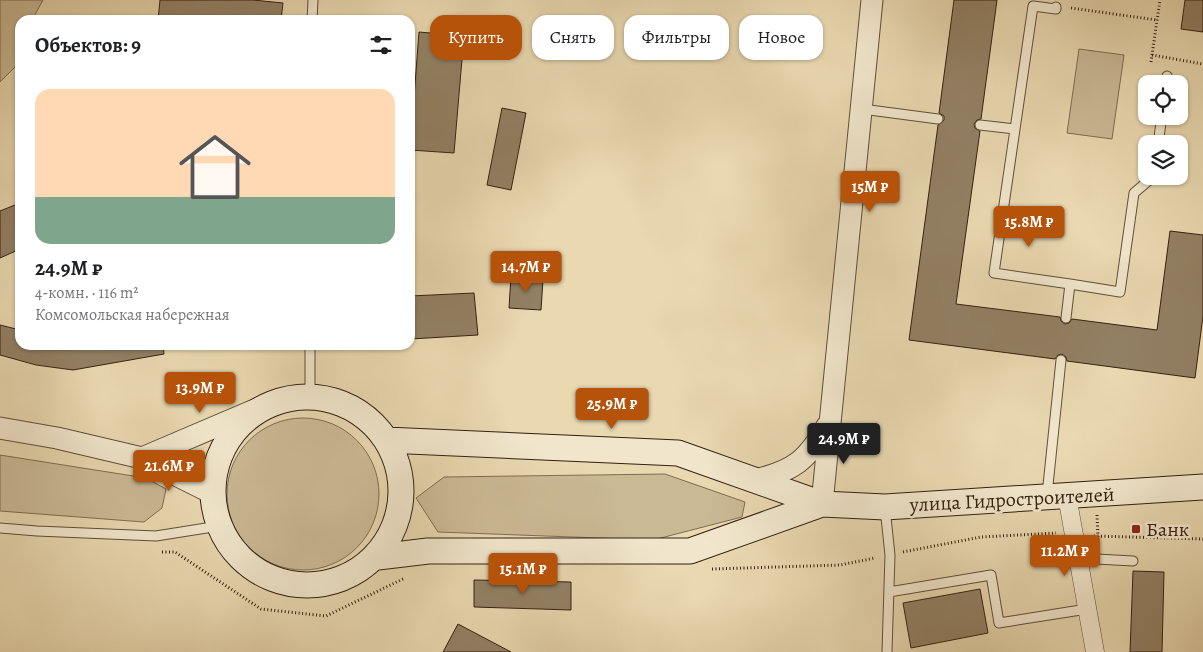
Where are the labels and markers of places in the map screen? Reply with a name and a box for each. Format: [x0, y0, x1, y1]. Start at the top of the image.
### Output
pin: 15M ₽ [835, 170, 905, 213]
pin: 15.8M ₽ [983, 206, 1075, 248]
pin: 14.7M ₽ [480, 250, 572, 293]
pin: 13.9M ₽ [154, 372, 246, 414]
pin: 25.9M ₽ [566, 388, 658, 430]
pin: 24.9M ₽ [798, 422, 890, 465]
pin: 21.6M ₽ [123, 450, 215, 492]
place label: Банк [1146, 516, 1189, 543]
marker: Банк [1130, 523, 1142, 535]
pin: 11.2M ₽ [1019, 534, 1111, 577]
pin: 15.1M ₽ [477, 552, 569, 595]

